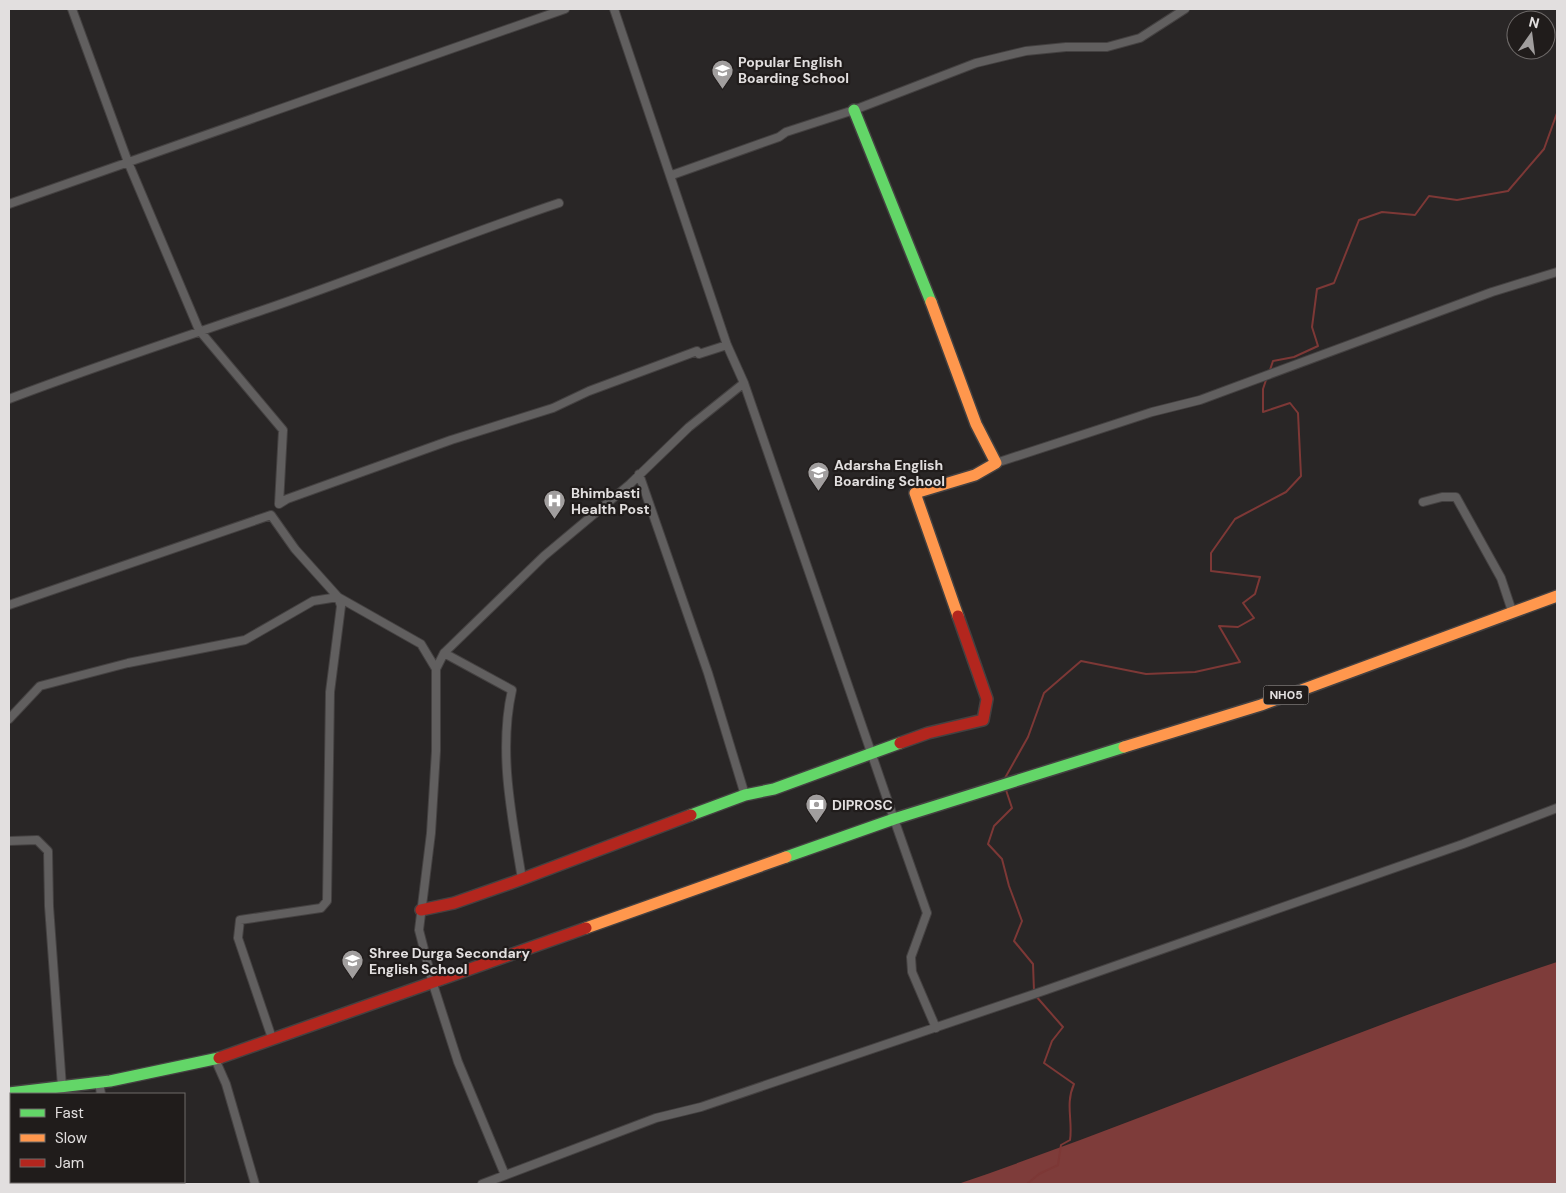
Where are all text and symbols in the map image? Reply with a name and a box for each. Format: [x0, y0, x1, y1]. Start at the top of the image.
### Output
north arrow [1506, 10, 1556, 60]
text: N [1527, 12, 1541, 32]
place label: Popular English Boarding School [738, 53, 849, 87]
school or university icon: Popular English Boarding School [710, 58, 734, 89]
place label: Adarsha English Boarding School [834, 456, 945, 490]
school or university icon: Adarsha English Boarding School [806, 461, 830, 492]
place label: Bhimbasti Health Post [571, 484, 649, 518]
hospital icon: Bhimbasti Health Post [543, 489, 567, 520]
road number: NH05 [1264, 686, 1308, 704]
bank icon: DIPROSC [804, 793, 828, 824]
place label: DIPROSC [832, 796, 893, 814]
place label: Shree Durga Secondary English School [369, 944, 530, 978]
school or university icon: Shree Durga Secondary English School [341, 949, 365, 980]
legend [10, 1093, 185, 1183]
text: Fast [55, 1103, 84, 1123]
text: Slow [55, 1128, 88, 1148]
text: Jam [55, 1153, 84, 1173]

